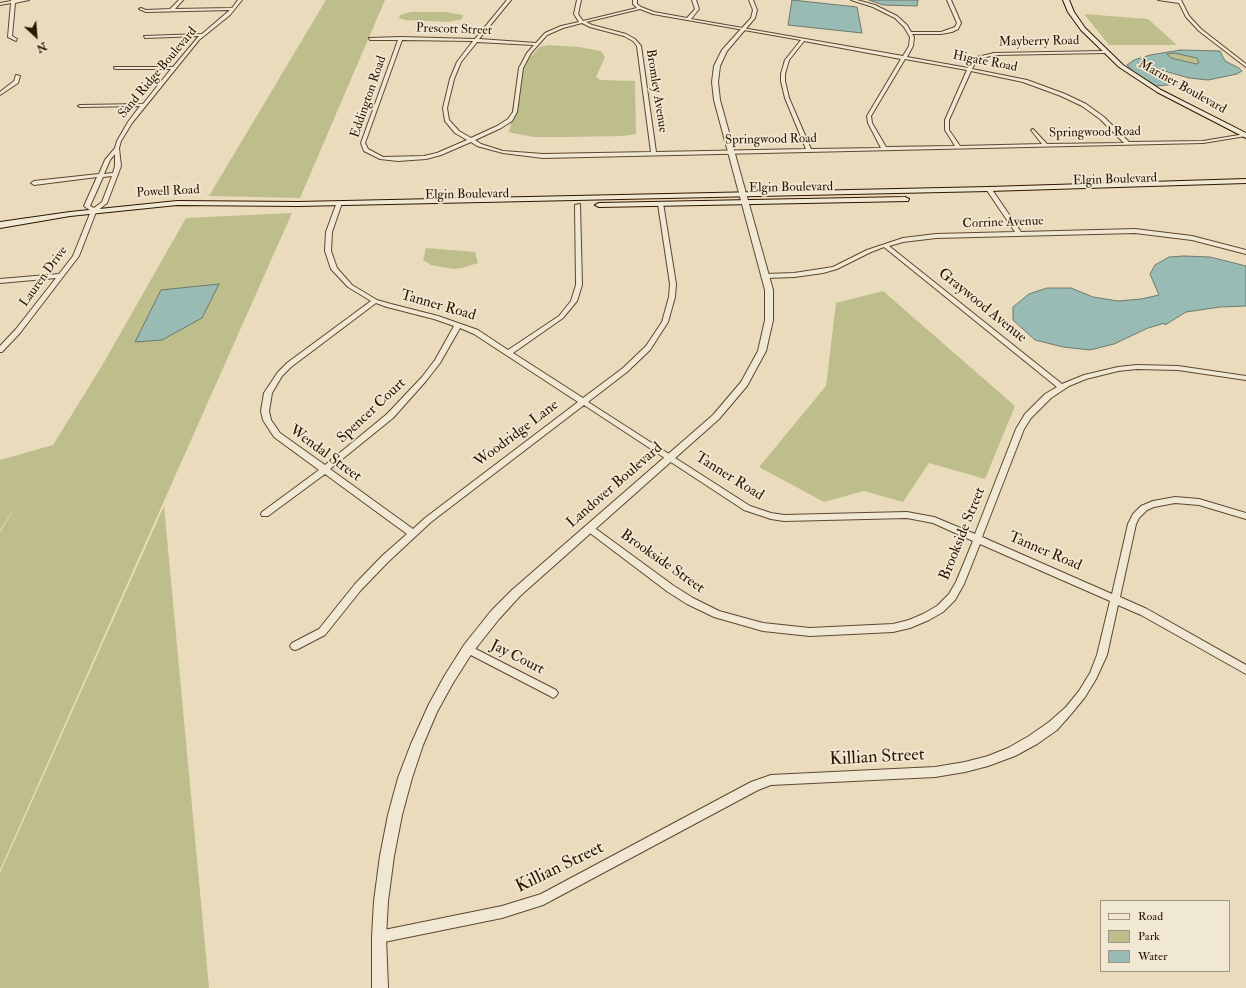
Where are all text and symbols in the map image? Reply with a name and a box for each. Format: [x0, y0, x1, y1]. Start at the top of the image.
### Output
north arrow [16, 16, 56, 56]
street label: Prescott Street [416, 21, 492, 39]
street label: Sand Ridge Boulevard [115, 24, 201, 122]
street label: Mayberry Road [999, 33, 1079, 51]
text: N [34, 39, 49, 55]
street label: Bromley Avenue [642, 48, 670, 134]
street label: Higate Road [951, 48, 1019, 76]
street label: Eddington Road [348, 54, 390, 140]
street label: Mariner Boulevard [1135, 56, 1229, 118]
street label: Springwood Road [1049, 124, 1141, 142]
street label: Springwood Road [725, 131, 817, 149]
street label: Elgin Boulevard [1073, 171, 1157, 189]
street label: Elgin Boulevard [749, 179, 833, 197]
street label: Powell Road [136, 183, 200, 201]
street label: Elgin Boulevard [425, 186, 509, 204]
street label: Corrine Avenue [962, 214, 1044, 232]
street label: Lauren Drive [17, 244, 71, 310]
street label: Graywood Avenue [934, 265, 1030, 347]
street label: Tanner Road [398, 287, 478, 325]
street label: Spencer Court [334, 375, 410, 447]
street label: Woodridge Lane [471, 397, 563, 471]
street label: Wendal Street [285, 422, 365, 486]
street label: Landover Boulevard [563, 440, 667, 532]
street label: Tanner Road [691, 449, 767, 505]
street label: Brookside Street [936, 485, 990, 583]
street label: Brookside Street [616, 526, 708, 598]
street label: Tanner Road [1006, 529, 1084, 575]
street label: Jay Court [487, 637, 547, 679]
street label: Killian Street [829, 745, 925, 771]
street label: Killian Street [512, 837, 608, 899]
legend [1100, 900, 1230, 972]
text: Road [1138, 909, 1163, 924]
text: Park [1138, 929, 1160, 944]
text: Water [1138, 949, 1167, 964]

